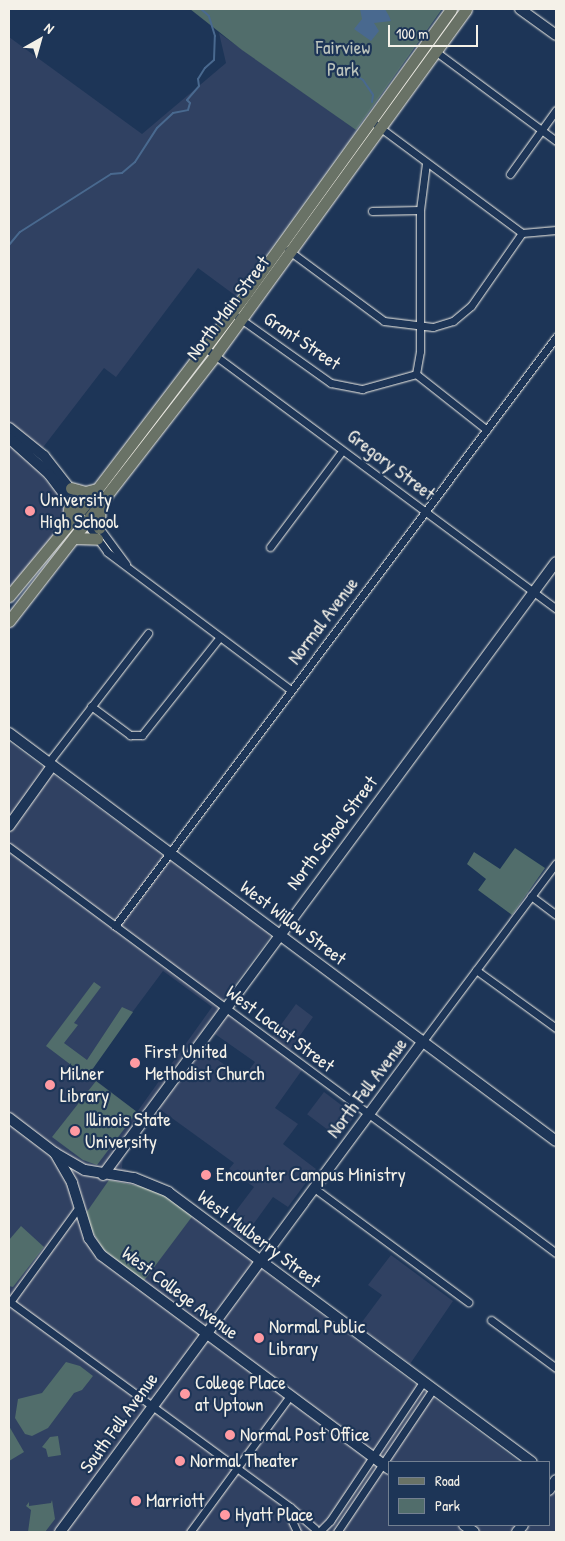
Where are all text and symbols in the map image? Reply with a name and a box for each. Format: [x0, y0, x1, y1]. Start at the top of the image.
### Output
north arrow [15, 15, 65, 65]
scale bar [390, 15, 480, 47]
text: N [41, 18, 58, 38]
text: 100 m [396, 23, 429, 44]
park label: Fairview Park [316, 37, 370, 81]
street label: North Main Street [182, 252, 274, 364]
street label: Grant Street [259, 307, 345, 375]
street label: Gregory Street [343, 425, 439, 505]
place label: University High School [40, 489, 118, 533]
marker: University High School [24, 505, 36, 517]
street label: Normal Avenue [283, 573, 363, 669]
street label: North School Street [282, 771, 382, 895]
street label: West Willow Street [236, 876, 350, 970]
street label: West Locust Street [221, 981, 339, 1077]
street label: North Fell Avenue [322, 1033, 412, 1143]
place label: First United Methodist Church [145, 1041, 265, 1085]
marker: First United Methodist Church [129, 1057, 141, 1069]
place label: Milner Library [60, 1063, 109, 1107]
marker: Milner Library [44, 1079, 56, 1091]
place label: Illinois State University [85, 1109, 171, 1153]
marker: Illinois State University [69, 1125, 81, 1137]
place label: Encounter Campus Ministry [216, 1164, 406, 1186]
marker: Encounter Campus Ministry [200, 1169, 212, 1181]
street label: West Mulberry Street [193, 1185, 325, 1293]
street label: West College Avenue [117, 1242, 243, 1344]
place label: Normal Public Library [269, 1316, 365, 1360]
marker: Normal Public Library [253, 1332, 265, 1344]
street label: South Fell Avenue [75, 1368, 163, 1478]
place label: College Place at Uptown [195, 1372, 286, 1416]
marker: College Place at Uptown [179, 1388, 191, 1400]
place label: Normal Post Office [240, 1424, 370, 1446]
marker: Normal Post Office [224, 1429, 236, 1441]
place label: Normal Theater [190, 1450, 298, 1472]
marker: Normal Theater [174, 1455, 186, 1467]
legend [388, 1461, 550, 1526]
text: Road [435, 1470, 460, 1491]
place label: Marriott [146, 1490, 204, 1512]
marker: Marriott [130, 1495, 142, 1507]
text: Park [435, 1495, 460, 1516]
place label: Hyatt Place [235, 1504, 313, 1526]
marker: Hyatt Place [219, 1509, 231, 1521]

